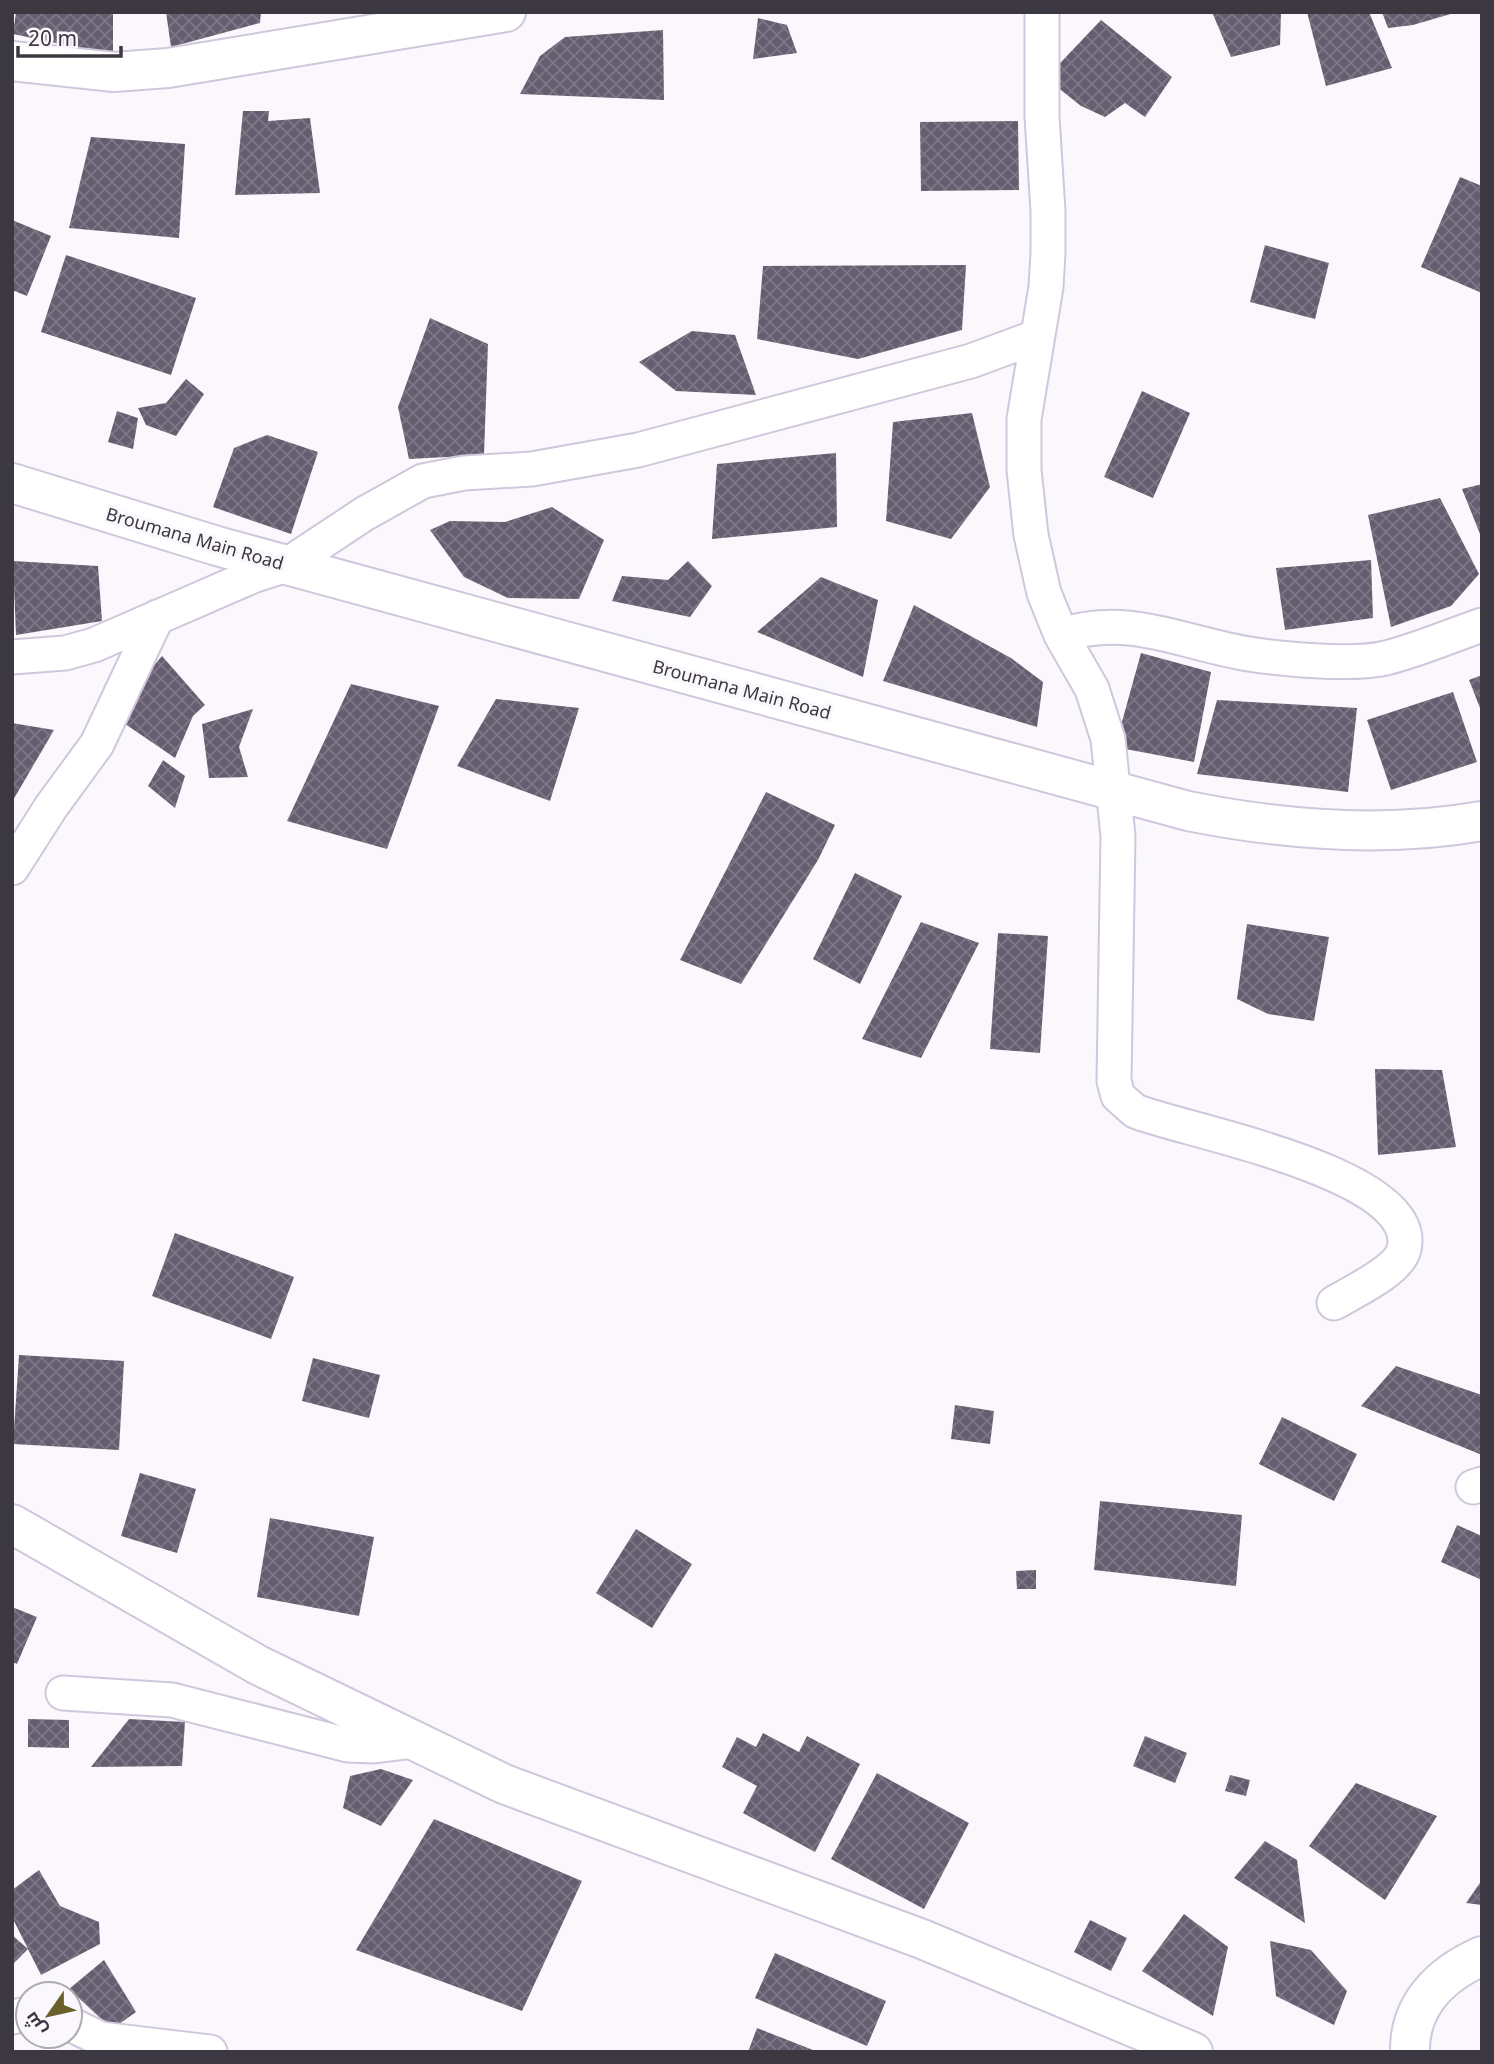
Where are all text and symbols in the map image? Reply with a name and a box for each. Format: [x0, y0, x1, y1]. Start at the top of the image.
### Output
scale bar [18, 14, 121, 58]
text: 20 m [28, 24, 77, 52]
street label: Broumana Main Road [103, 501, 287, 575]
street label: Broumana Main Road [650, 654, 834, 724]
north arrow [14, 1980, 84, 2050]
text: ش [17, 2007, 53, 2042]

